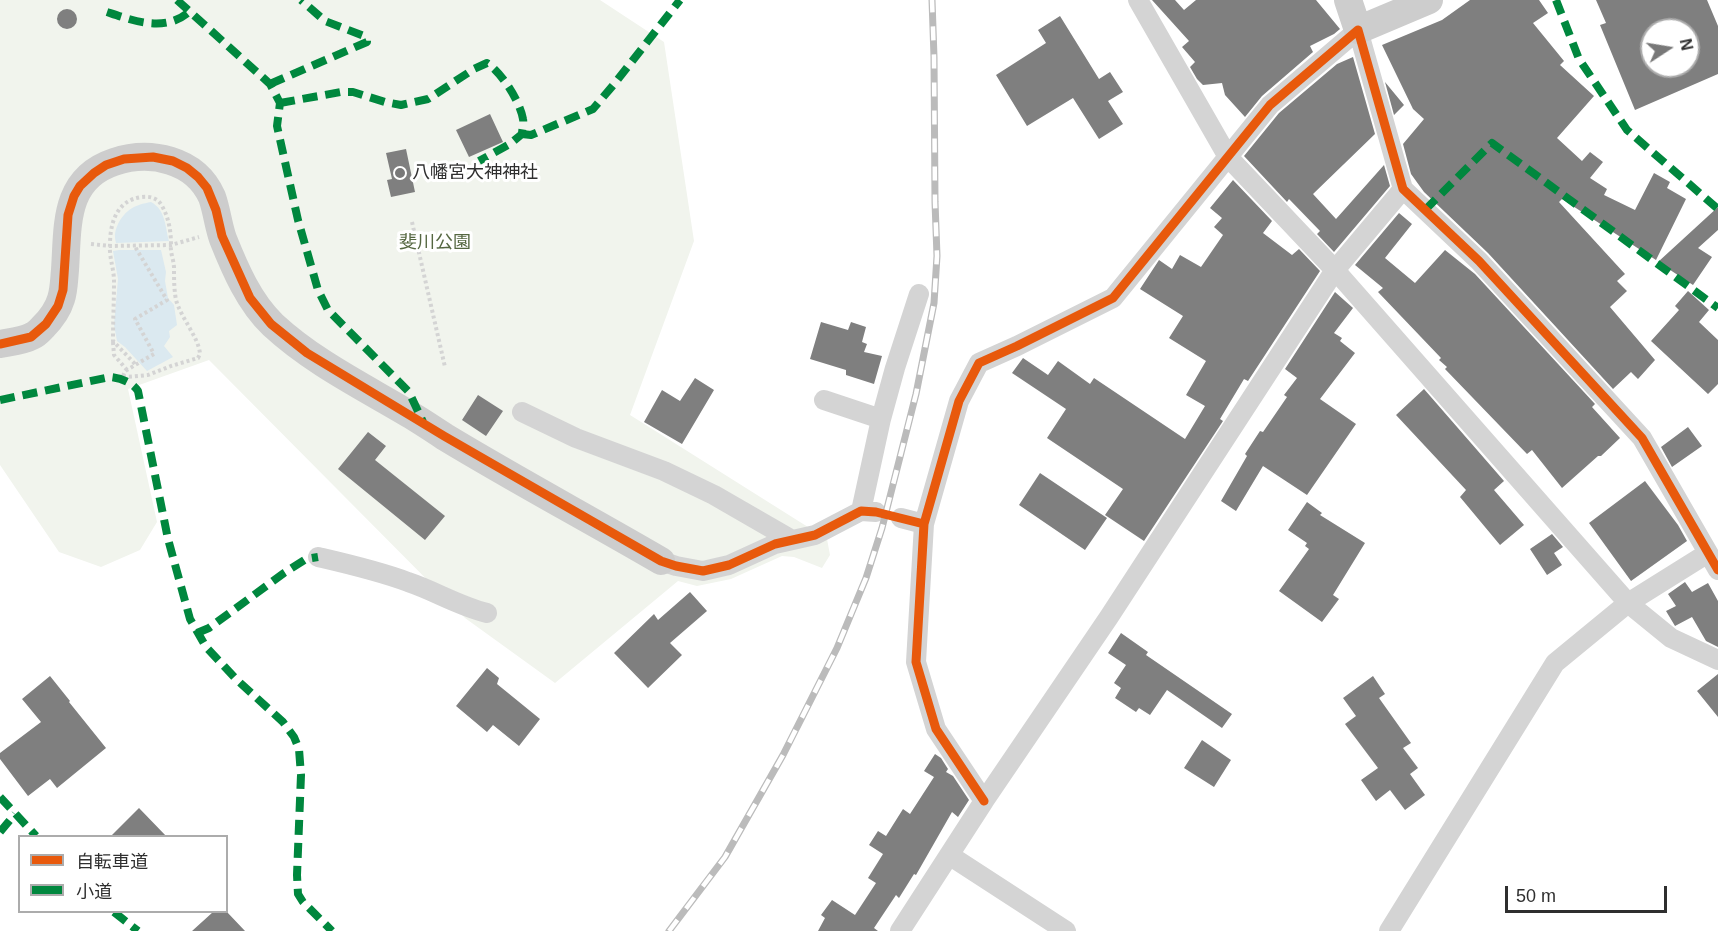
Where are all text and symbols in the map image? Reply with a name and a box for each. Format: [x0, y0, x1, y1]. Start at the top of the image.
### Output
north arrow [1640, 18, 1700, 78]
text: N [1677, 37, 1696, 52]
place label: 八幡宮大神神社 [412, 162, 538, 184]
marker: 八幡宮大神神社 [393, 166, 407, 180]
park label: 斐川公園 [399, 232, 471, 254]
legend [18, 835, 228, 913]
text: 自転車道 [76, 852, 148, 872]
scale bar [1508, 874, 1670, 912]
text: 小道 [76, 882, 112, 902]
text: 50 m [1516, 886, 1556, 906]

